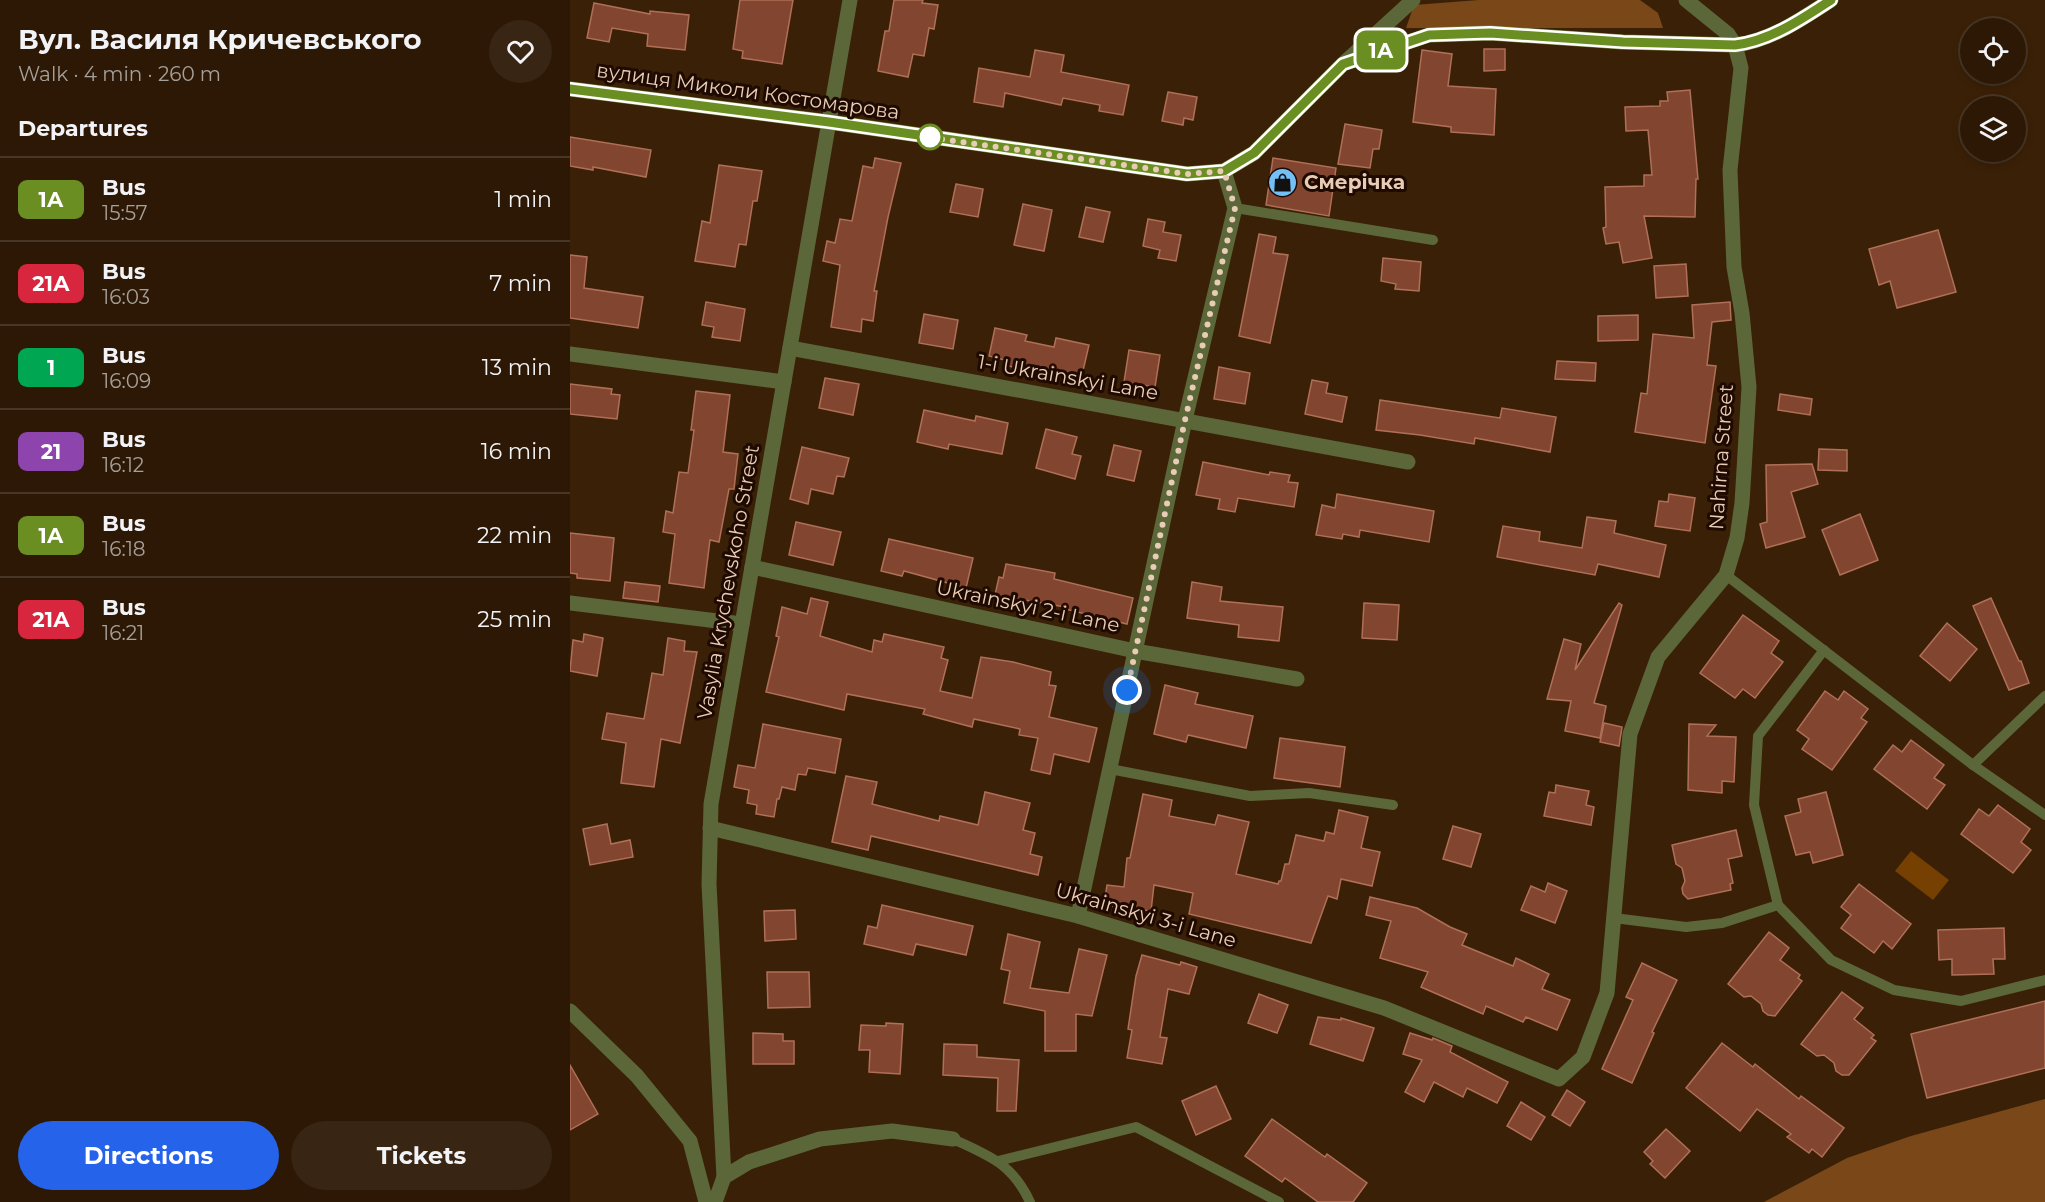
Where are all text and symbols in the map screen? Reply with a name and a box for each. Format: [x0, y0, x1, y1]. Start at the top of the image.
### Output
map controls [1960, 18, 2026, 162]
button: locate [1960, 18, 2026, 84]
button: heart [489, 20, 552, 83]
text: Вул. Василя Кричевського [18, 22, 422, 56]
line badge: 1А [1354, 31, 1408, 70]
text: 1А [1368, 38, 1394, 63]
street label: вулиця Миколи Костомарова [595, 58, 901, 124]
text: Walk · 4 min · 260 m [18, 62, 221, 86]
button: layers [1960, 96, 2026, 162]
text: Departures [18, 115, 148, 142]
unlabelled marker [917, 124, 943, 150]
shop icon: Смерічка [1267, 166, 1299, 198]
place label: Смерічка [1304, 170, 1405, 194]
text: Bus [102, 174, 146, 201]
text: 1 min [494, 186, 552, 213]
text: 1А [38, 187, 64, 212]
text: 15:57 [102, 201, 148, 225]
text: Bus [102, 258, 146, 285]
text: 7 min [489, 270, 552, 297]
text: 21А [32, 271, 70, 296]
text: 16:03 [102, 285, 150, 309]
text: Bus [102, 342, 146, 369]
street label: 1-i Ukrainskyi Lane [976, 349, 1160, 405]
text: 13 min [482, 354, 552, 381]
text: 1 [47, 355, 55, 380]
text: 16:09 [102, 369, 151, 393]
street label: Nahirna Street [1704, 383, 1738, 531]
text: Bus [102, 426, 146, 453]
text: 16 min [481, 438, 552, 465]
text: 21 [41, 439, 61, 464]
street label: Vasylia Krychevskoho Street [692, 443, 764, 721]
text: 16:12 [102, 453, 144, 477]
text: Bus [102, 510, 146, 537]
text: 22 min [477, 522, 552, 549]
text: 1А [38, 523, 64, 548]
text: 16:18 [102, 537, 146, 561]
street label: Ukrainskyi 2-i Lane [934, 575, 1122, 637]
text: Bus [102, 594, 146, 621]
text: 25 min [477, 606, 552, 633]
text: 21А [32, 607, 70, 632]
text: 16:21 [102, 621, 144, 645]
your location [1112, 675, 1142, 705]
street label: Ukrainskyi 3-i Lane [1053, 878, 1239, 952]
button: Directions [18, 1121, 279, 1190]
button: Tickets [291, 1121, 552, 1190]

